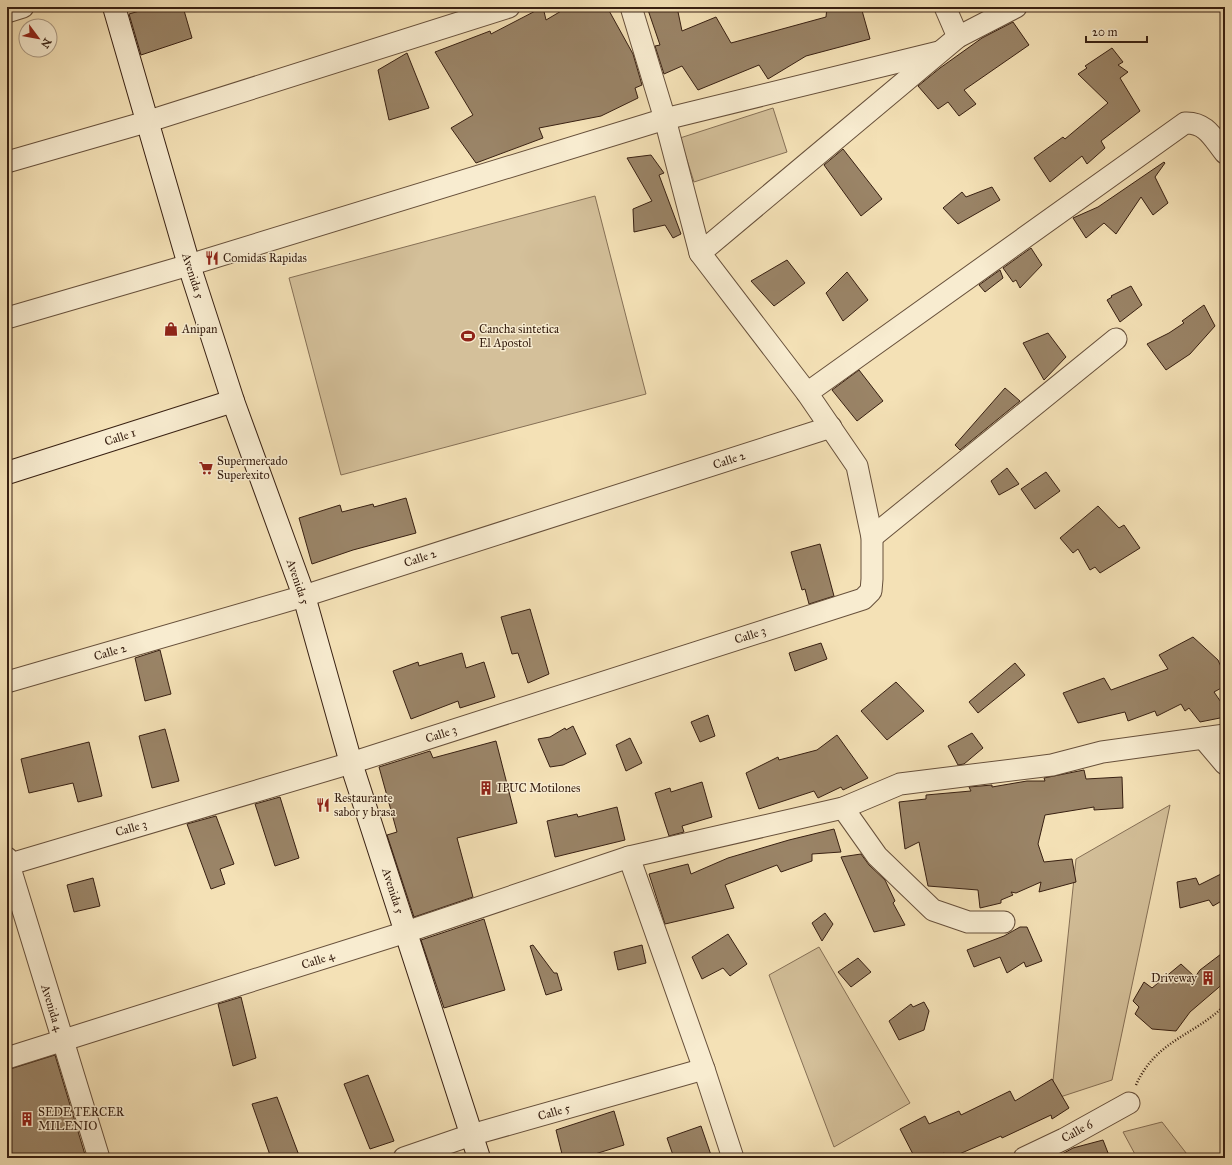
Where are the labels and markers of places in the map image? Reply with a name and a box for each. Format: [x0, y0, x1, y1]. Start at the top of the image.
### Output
restaurant icon: Comidas Rapidas [204, 250, 220, 266]
place label: Comidas Rapidas [223, 251, 307, 265]
shop icon: Anipan [163, 321, 179, 337]
place label: Anipan [181, 322, 218, 336]
place label: Cancha sintetica El Apostol [479, 322, 560, 350]
sports icon: Cancha sintetica El Apostol [460, 328, 476, 344]
place label: Supermercado Superexito [217, 454, 288, 482]
supermarket icon: Supermercado Superexito [198, 460, 214, 476]
building icon: IPUC Motilones [478, 780, 494, 796]
place label: IPUC Motilones [497, 781, 580, 795]
place label: Restaurante sabor y brasa [334, 791, 396, 819]
restaurant icon: Restaurante sabor y brasa [315, 797, 331, 813]
building icon: Driveway [1200, 970, 1216, 986]
place label: Driveway [1151, 971, 1197, 985]
place label: SEDE TERCER MILENIO [38, 1105, 125, 1133]
building icon: SEDE TERCER MILENIO [19, 1111, 35, 1127]

